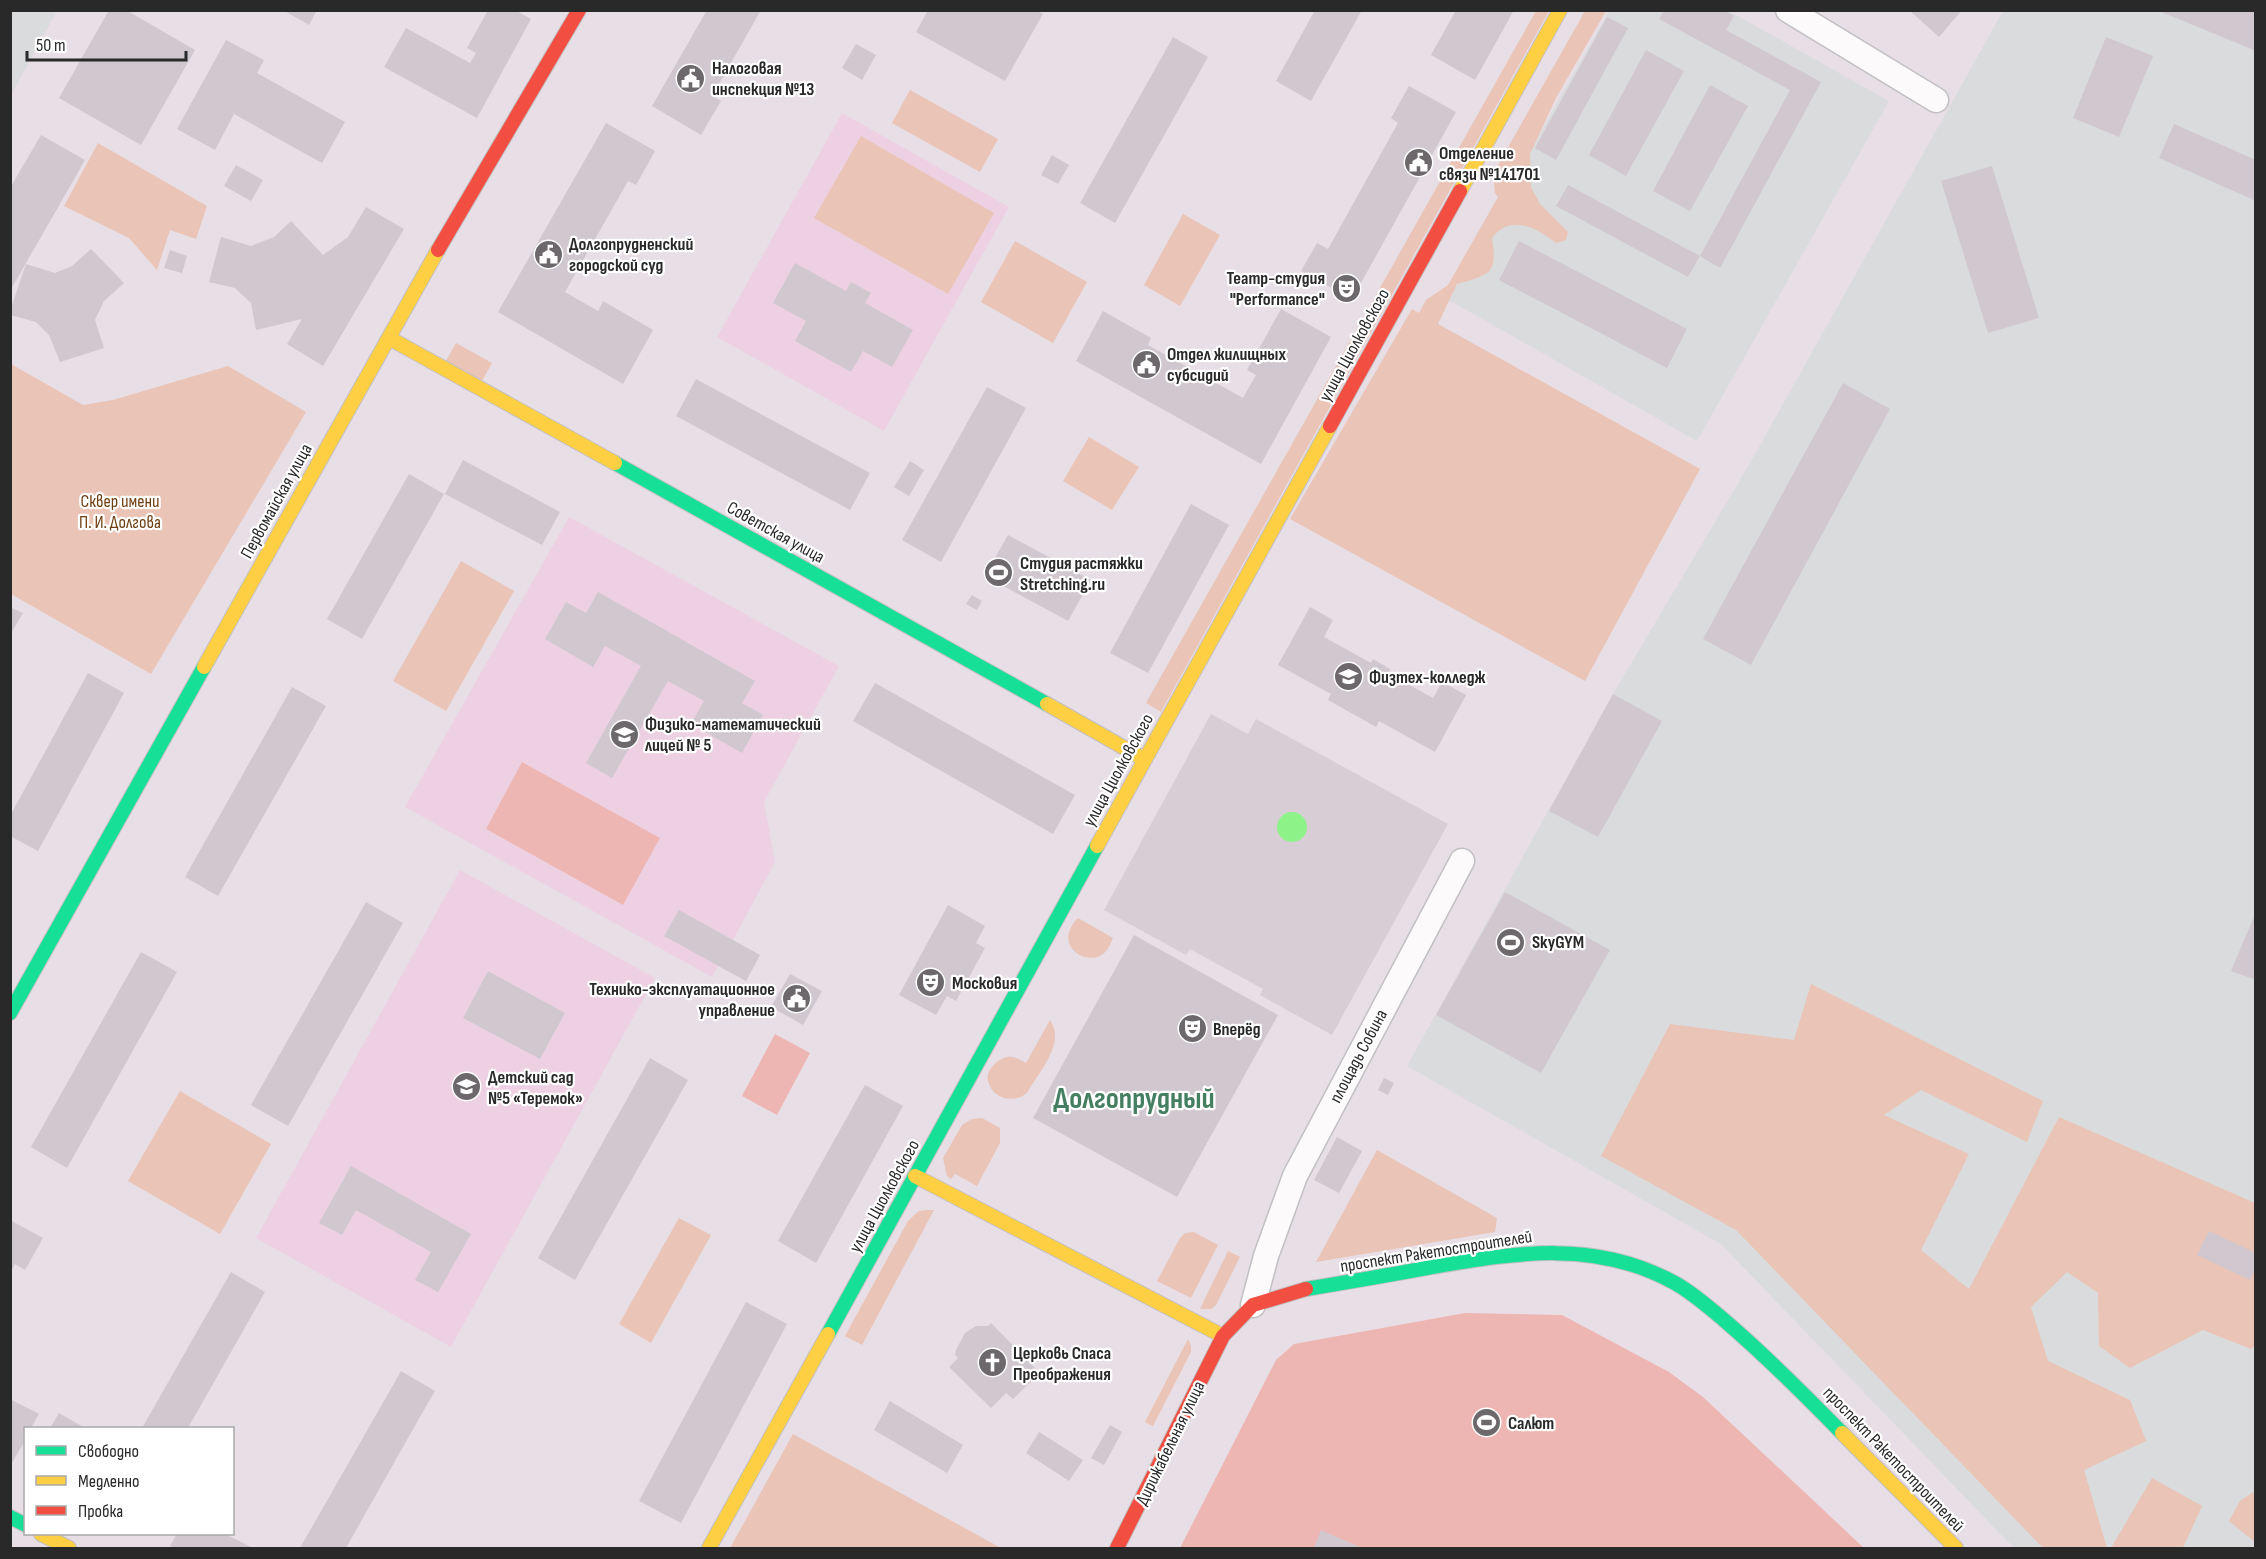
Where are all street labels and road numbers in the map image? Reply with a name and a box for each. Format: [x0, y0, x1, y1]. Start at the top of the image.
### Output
street label: улица Циолковского [1315, 285, 1394, 405]
street label: Первомайская улица [236, 440, 317, 562]
street label: Советская улица [723, 497, 828, 568]
street label: улица Циолковского [1079, 710, 1158, 830]
street label: площадь Собина [1325, 1006, 1392, 1107]
street label: улица Циолковского [845, 1136, 924, 1256]
street label: проспект Ракетостроителей [1339, 1226, 1534, 1277]
street label: Дирижабельная улица [1131, 1378, 1210, 1509]
street label: проспект Ракетостроителей [1819, 1382, 1969, 1536]

